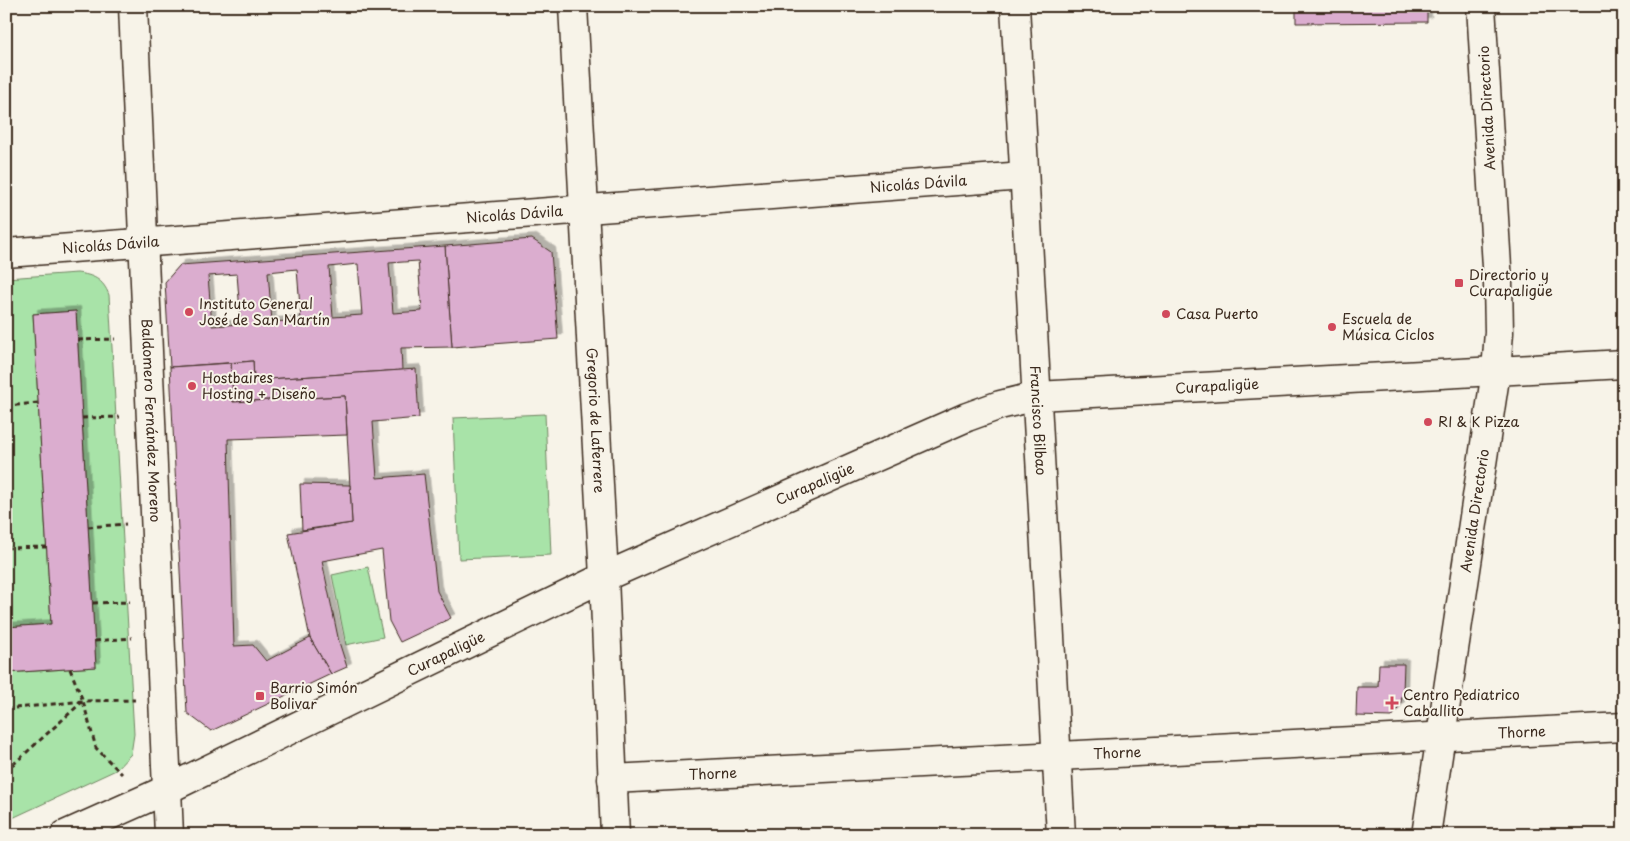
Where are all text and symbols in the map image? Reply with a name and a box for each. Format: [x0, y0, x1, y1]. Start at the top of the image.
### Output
street label: Avenida Directorio [1473, 45, 1500, 171]
street label: Nicolás Dávila [869, 169, 968, 198]
street label: Nicolás Dávila [465, 200, 564, 228]
street label: Nicolás Dávila [61, 230, 160, 259]
place label: Directorio y Curapaligüe [1469, 264, 1553, 301]
marker: Directorio y Curapaligüe [1453, 277, 1465, 289]
place label: Instituto General José de San Martín [199, 293, 330, 330]
place label: Casa Puerto [1176, 303, 1259, 324]
marker: Instituto General José de San Martín [183, 306, 195, 318]
marker: Casa Puerto [1160, 308, 1172, 320]
place label: Escuela de Música Ciclos [1342, 308, 1434, 345]
street label: Baldomero Fernández Moreno [137, 318, 166, 523]
marker: Escuela de Música Ciclos [1326, 321, 1338, 333]
street label: Gregorio de Laferrere [582, 347, 610, 494]
street label: Francisco Bilbao [1025, 365, 1052, 476]
place label: Hostbaires Hosting + Diseño [202, 367, 316, 404]
street label: Curapaligüe [1175, 373, 1260, 398]
marker: Hostbaires Hosting + Diseño [186, 380, 198, 392]
place label: RI & K Pizza [1438, 411, 1519, 432]
marker: RI & K Pizza [1422, 416, 1434, 428]
street label: Avenida Directorio [1455, 447, 1494, 574]
street label: Curapaligüe [772, 457, 857, 510]
street label: Curapaligüe [404, 626, 488, 681]
place label: Barrio Simón Bolivar [270, 677, 358, 714]
place label: Centro Pediatrico Caballito [1403, 684, 1520, 721]
marker: Barrio Simón Bolivar [254, 690, 266, 702]
marker: Centro Pediatrico Caballito [1385, 696, 1399, 710]
street label: Thorne [1497, 720, 1547, 743]
street label: Thorne [1093, 741, 1142, 764]
street label: Thorne [688, 762, 738, 785]

